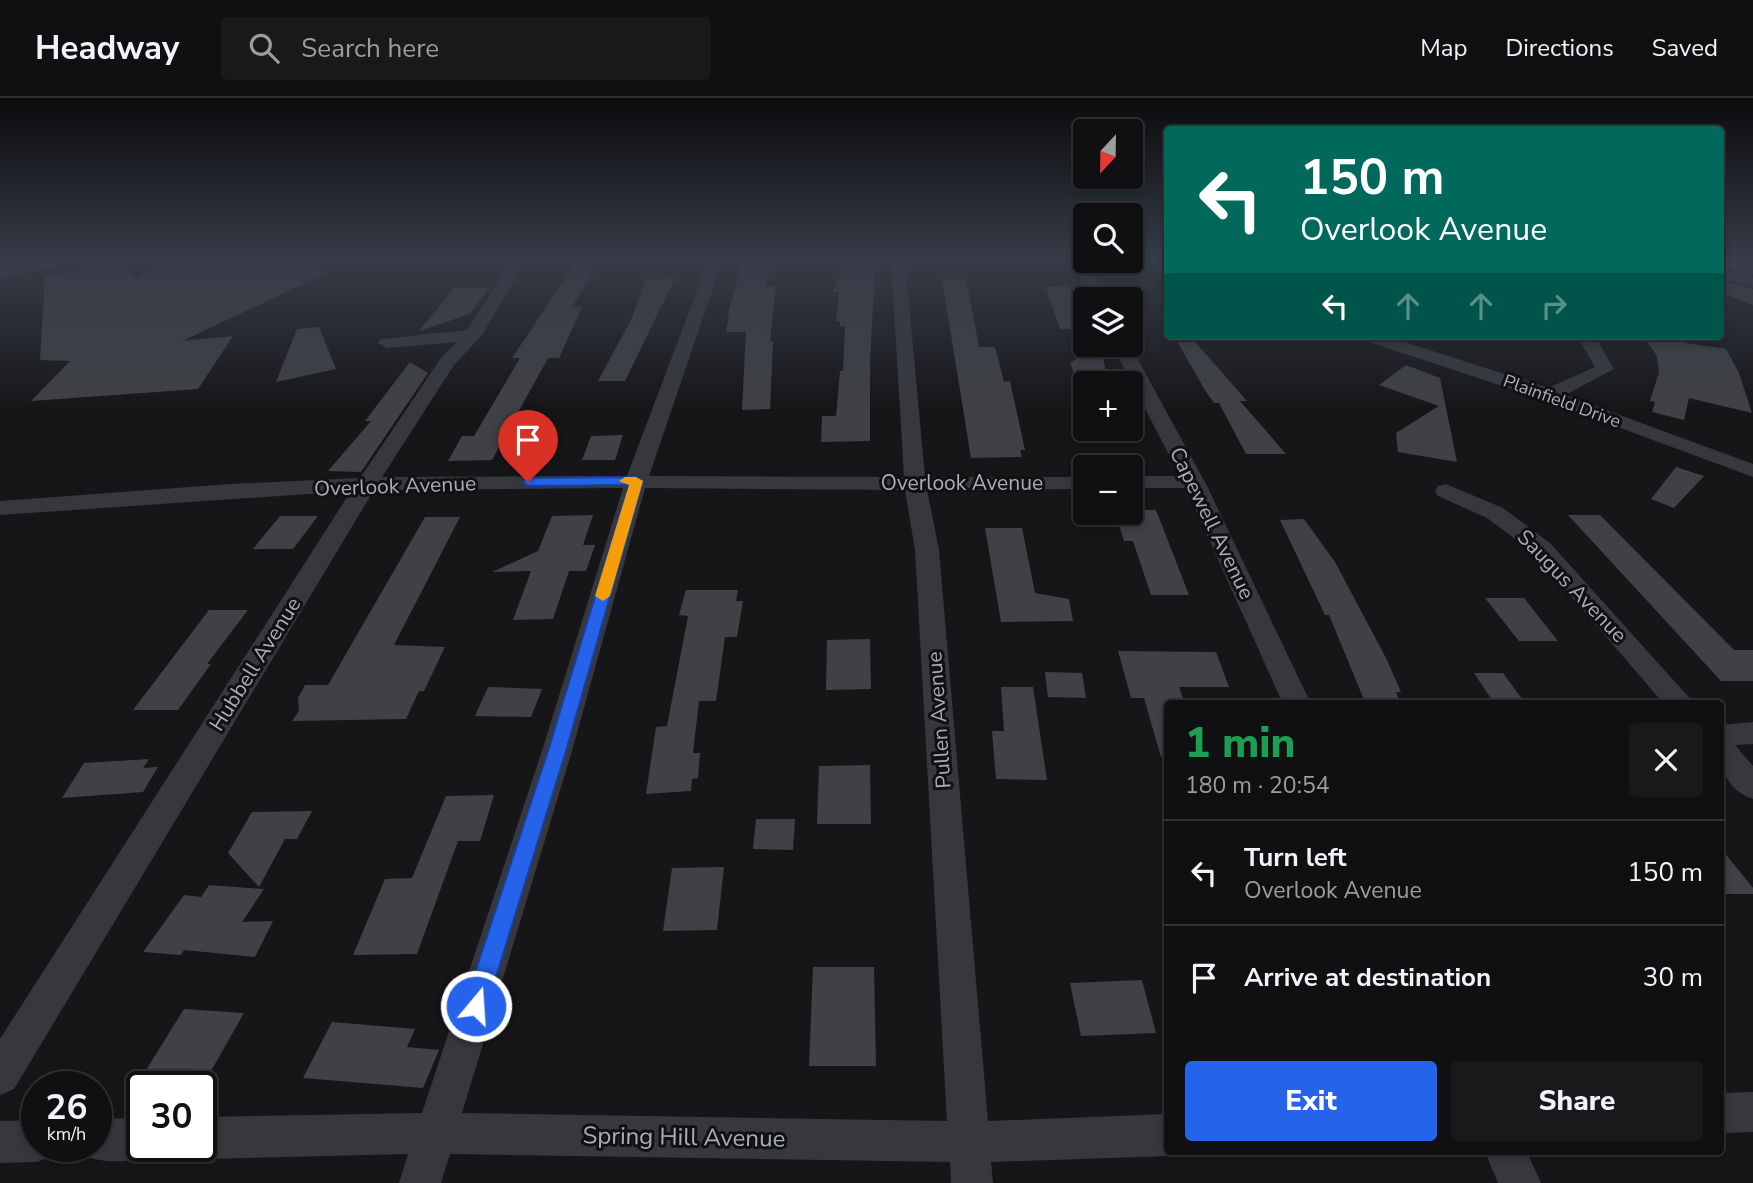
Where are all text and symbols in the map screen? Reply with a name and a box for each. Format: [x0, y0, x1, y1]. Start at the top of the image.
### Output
search box [221, 17, 711, 80]
text: Headway [35, 26, 179, 71]
icon: search [245, 29, 283, 67]
text: Search here [301, 31, 439, 66]
text: Map [1420, 32, 1467, 64]
text: Directions [1505, 32, 1614, 64]
text: Saved [1652, 32, 1718, 64]
north arrow [1073, 119, 1143, 189]
map controls [1073, 119, 1143, 525]
text: 150 m [1300, 144, 1444, 211]
icon: left [1185, 154, 1276, 245]
button: search [1073, 203, 1143, 273]
text: Overlook Avenue [1300, 208, 1547, 251]
button: layers [1073, 287, 1143, 357]
icon: left [1316, 287, 1354, 325]
icon: ahead [1389, 287, 1427, 325]
icon: ahead [1462, 287, 1500, 325]
icon: right [1535, 287, 1573, 325]
street label: Plainfield Drive [1500, 369, 1624, 433]
button: + [1073, 371, 1143, 441]
pin [498, 410, 558, 482]
icon: arrive [509, 421, 547, 459]
street label: Capewell Avenue [1163, 442, 1261, 604]
button: − [1073, 455, 1143, 525]
street label: Overlook Avenue [313, 469, 477, 503]
street label: Overlook Avenue [881, 469, 1043, 497]
street label: Saugus Avenue [1511, 523, 1633, 649]
street label: Hubbell Avenue [203, 592, 307, 736]
street label: Pullen Avenue [920, 651, 958, 789]
text: 1 min [1185, 715, 1295, 772]
button: close [1629, 723, 1703, 797]
text: 180 m · 20:54 [1185, 770, 1330, 801]
text: Turn left [1244, 840, 1347, 875]
icon: left [1185, 854, 1223, 892]
text: 150 m [1627, 855, 1703, 890]
text: Overlook Avenue [1244, 875, 1422, 906]
icon: arrive [1185, 959, 1223, 997]
text: Arrive at destination [1244, 960, 1491, 995]
text: 30 m [1643, 960, 1703, 995]
position arrow [439, 969, 513, 1043]
button: Exit [1185, 1061, 1437, 1141]
button: Share [1451, 1061, 1703, 1141]
speed limit sign: 30 [126, 1071, 217, 1162]
text: 26 [45, 1084, 88, 1131]
street label: Spring Hill Avenue [582, 1119, 786, 1155]
text: km/h [47, 1122, 86, 1146]

